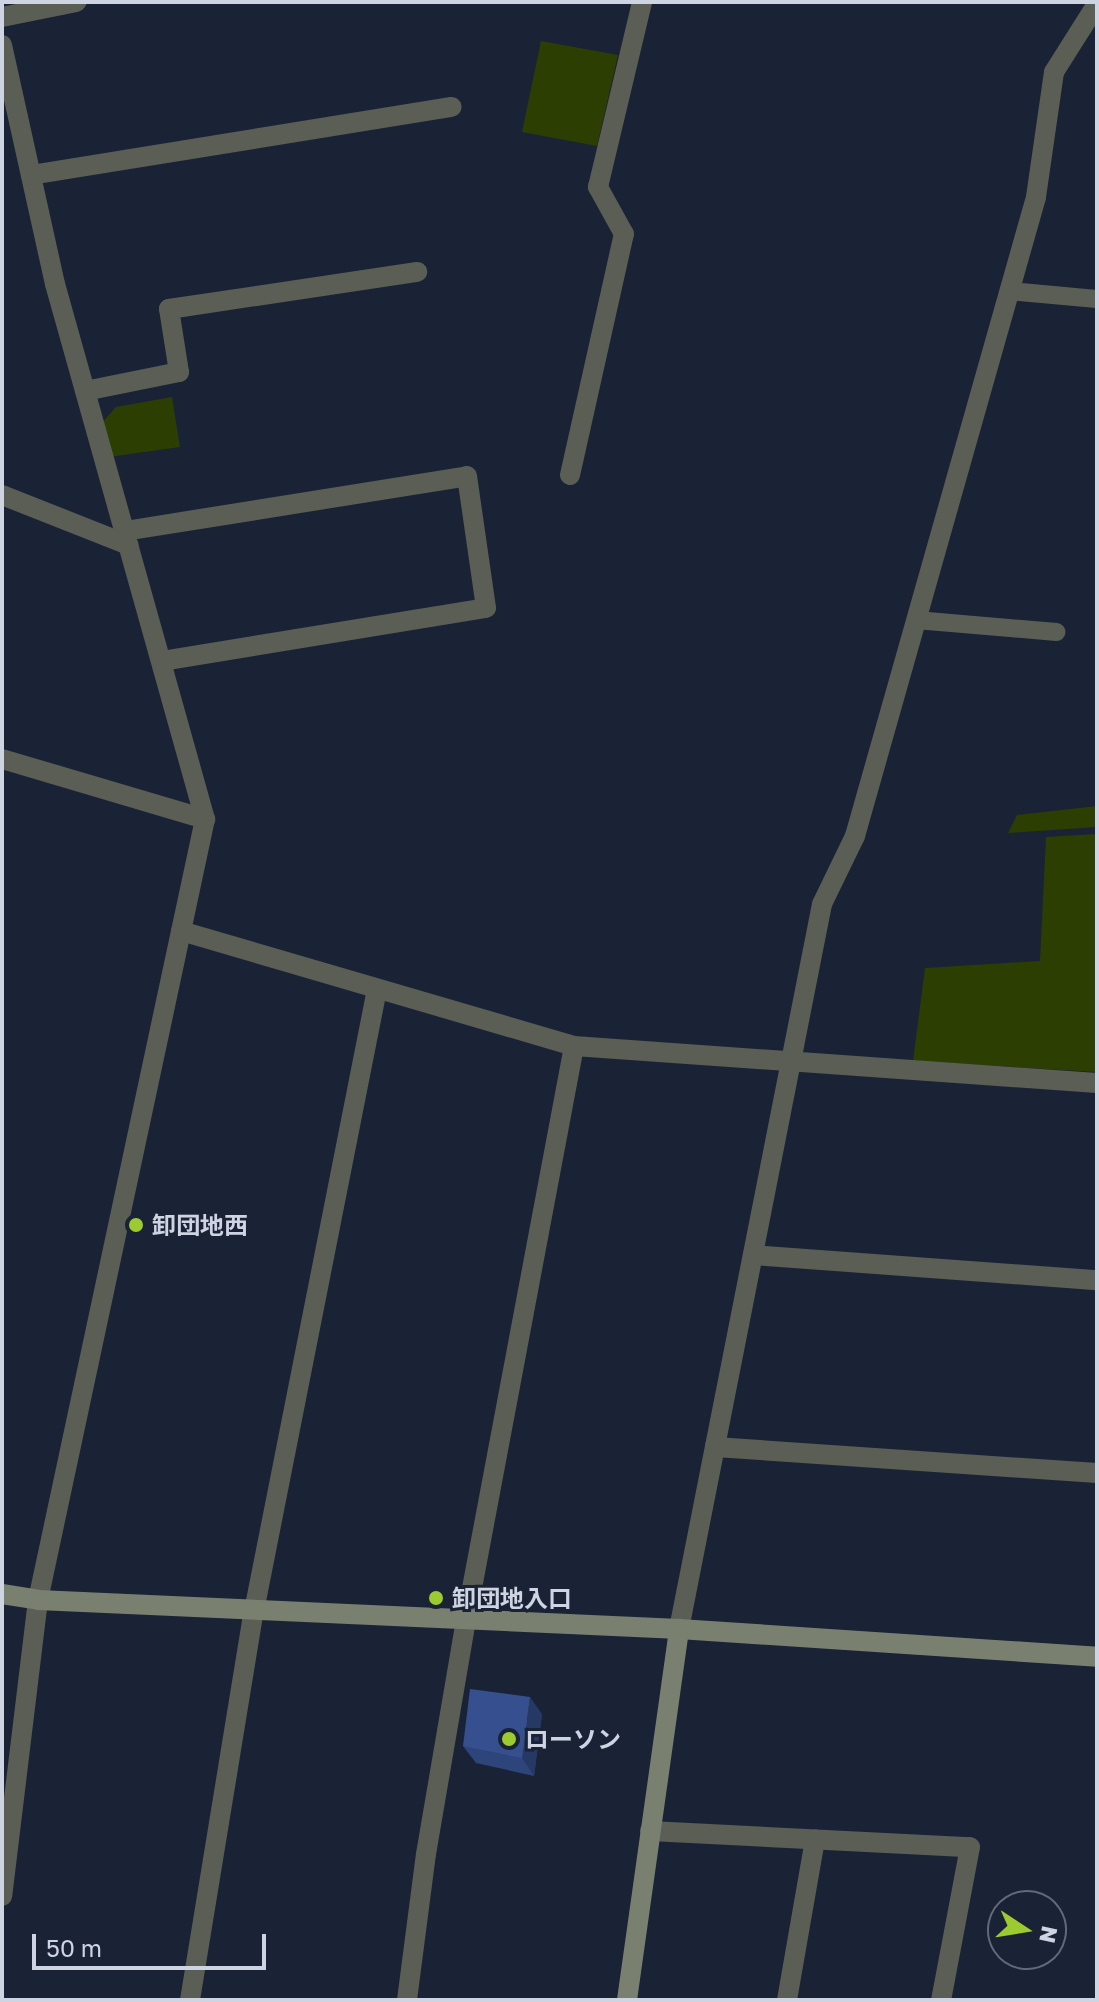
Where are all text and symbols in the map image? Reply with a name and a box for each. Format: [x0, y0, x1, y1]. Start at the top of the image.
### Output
place label: 卸団地西 [152, 1211, 248, 1239]
marker: 卸団地西 [127, 1216, 145, 1234]
place label: 卸団地入口 [452, 1584, 572, 1612]
marker: 卸団地入口 [427, 1589, 445, 1607]
place label: ローソン [525, 1725, 621, 1753]
marker: ローソン [500, 1730, 518, 1748]
north arrow [987, 1890, 1067, 1970]
scale bar [36, 1918, 270, 1968]
text: N [1034, 1924, 1064, 1946]
text: 50 m [46, 1933, 102, 1962]

